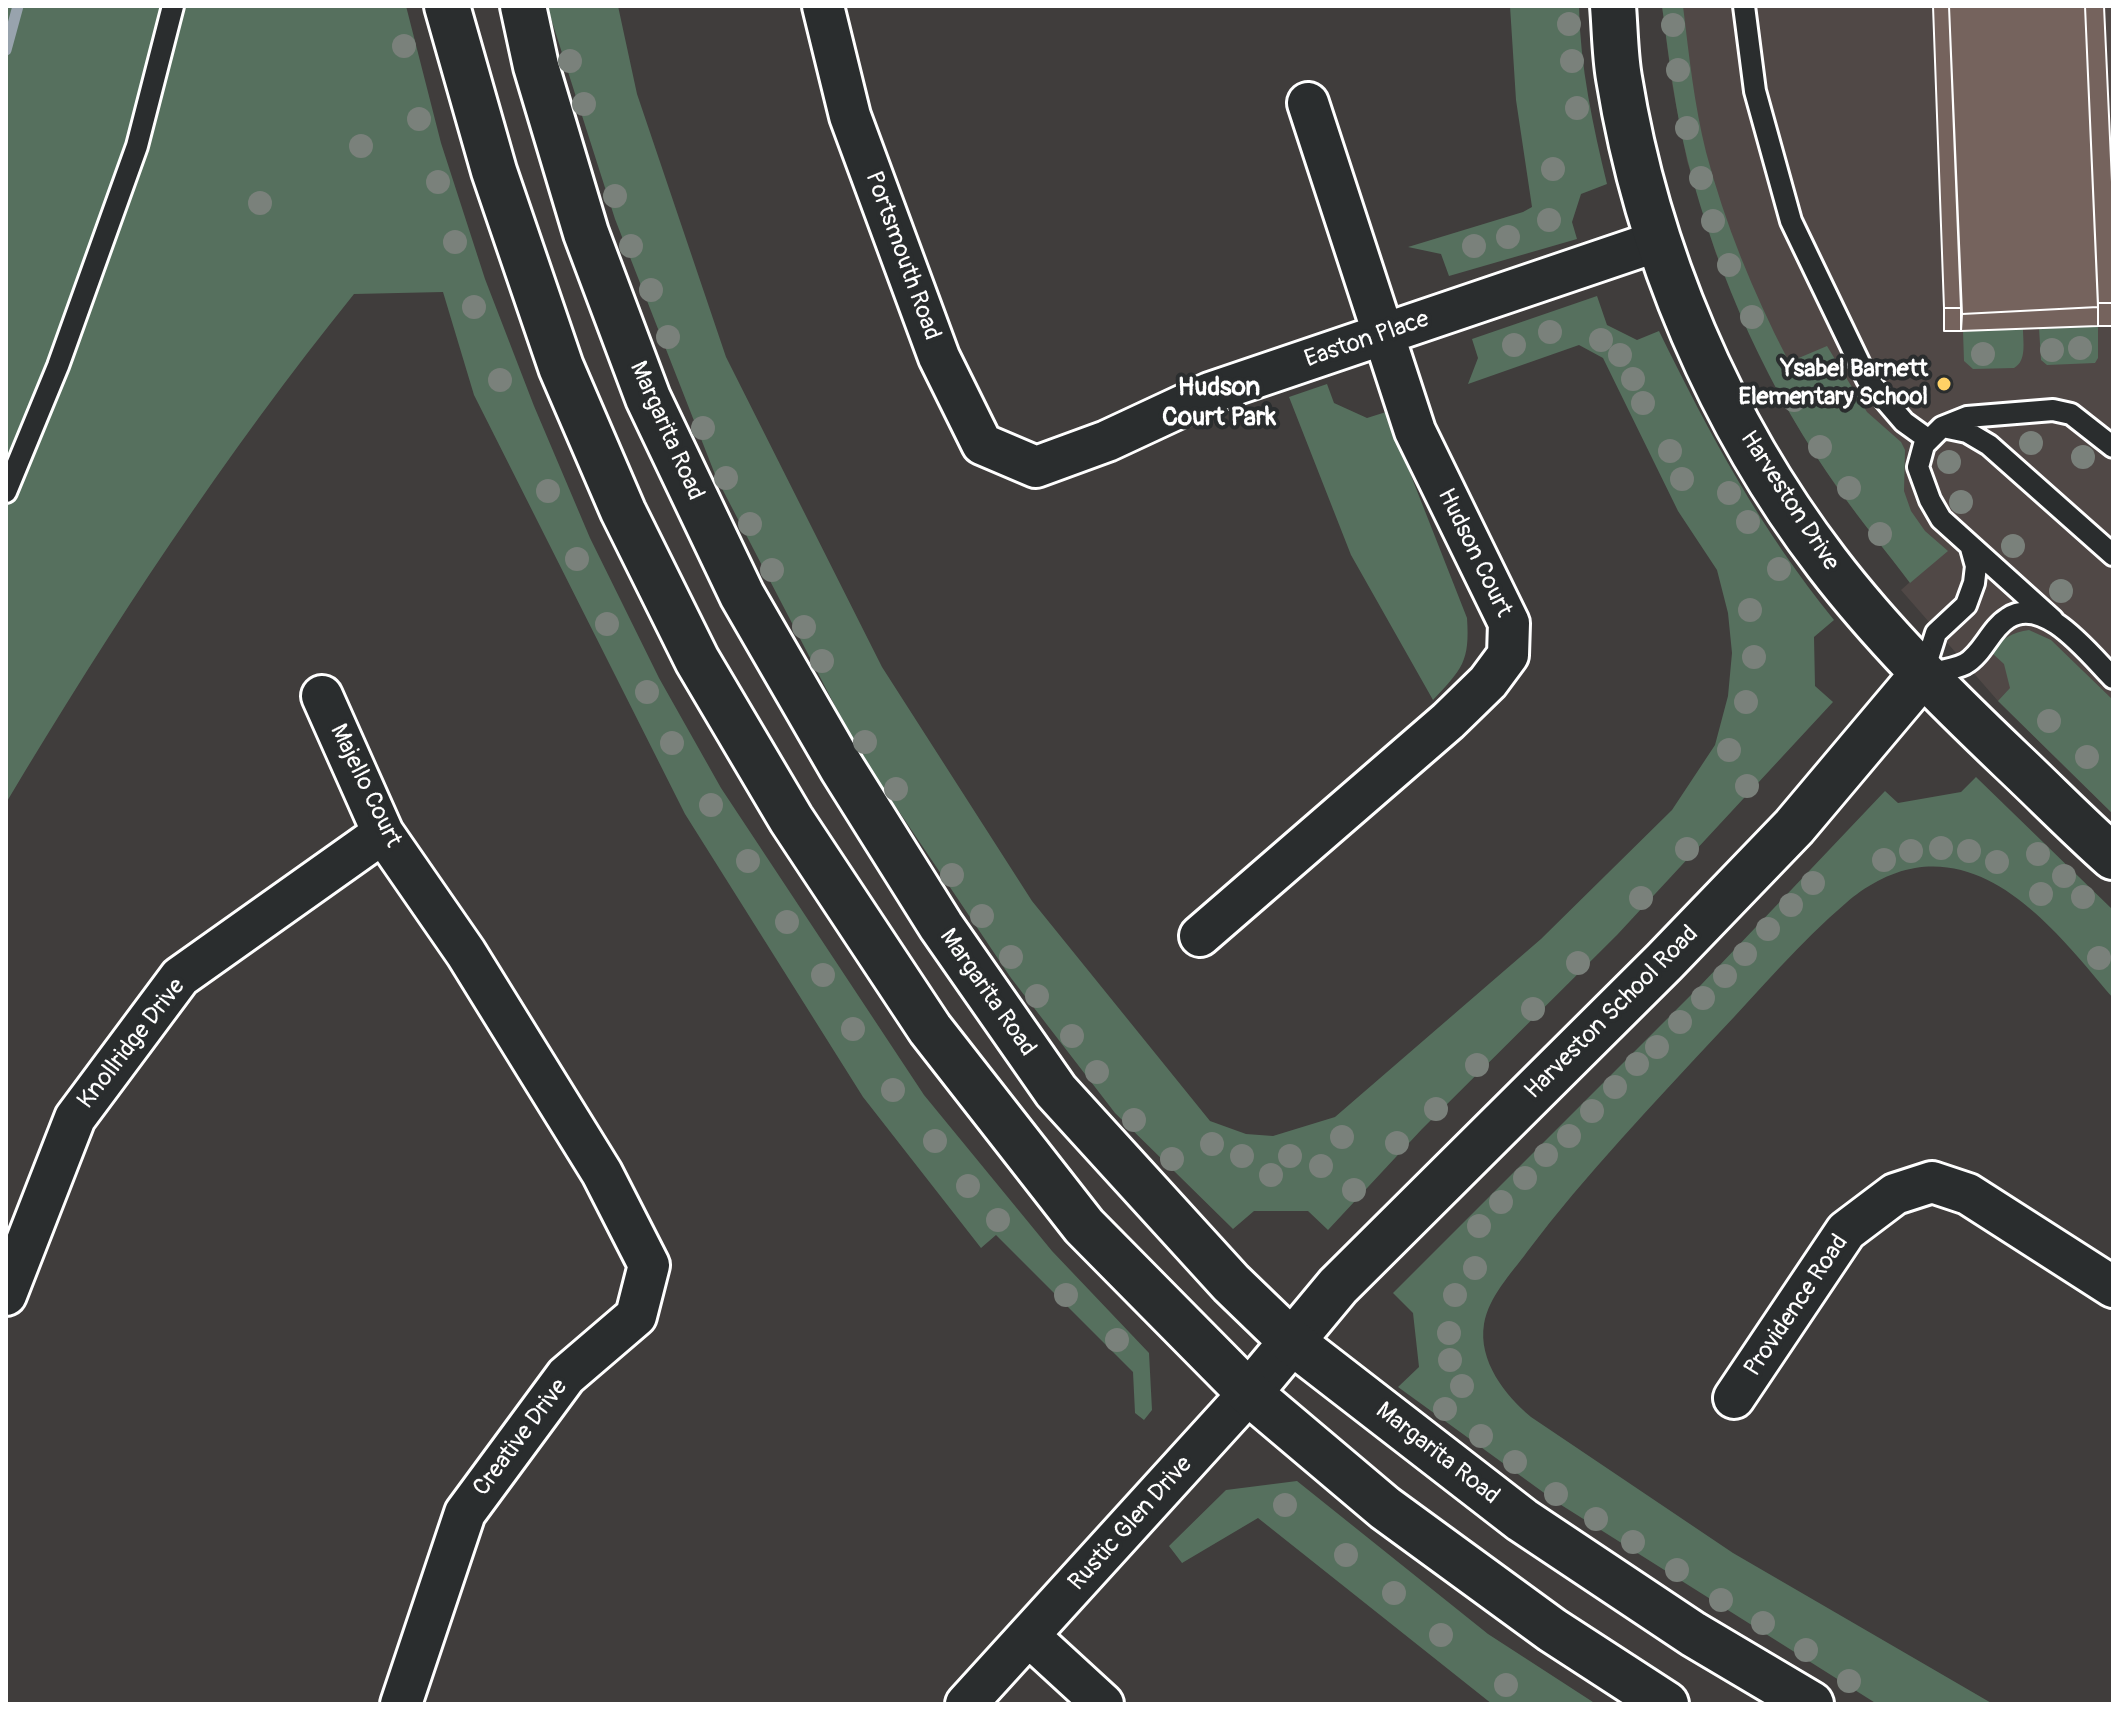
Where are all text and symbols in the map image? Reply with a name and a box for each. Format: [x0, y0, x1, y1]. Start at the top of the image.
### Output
street label: Portsmouth Road [858, 168, 946, 344]
street label: Easton Place [1301, 305, 1433, 375]
place label: Ysabel Barnett Elementary School [1738, 356, 1928, 412]
street label: Margarita Road [623, 357, 709, 505]
district label: Hudson Court Park [1162, 372, 1276, 434]
marker: Ysabel Barnett Elementary School [1935, 375, 1953, 393]
street label: Harveston Drive [1733, 426, 1845, 576]
street label: Hudson Court [1431, 484, 1517, 622]
street label: Majello Court [323, 720, 407, 852]
street label: Harveston School Road [1519, 920, 1705, 1106]
street label: Margarita Road [933, 924, 1041, 1062]
street label: Knollridge Drive [72, 973, 192, 1115]
street label: Providence Road [1739, 1230, 1855, 1382]
street label: Creative Drive [468, 1374, 574, 1502]
street label: Margarita Road [1369, 1397, 1505, 1511]
street label: Rustic Glen Drive [1063, 1451, 1199, 1597]

